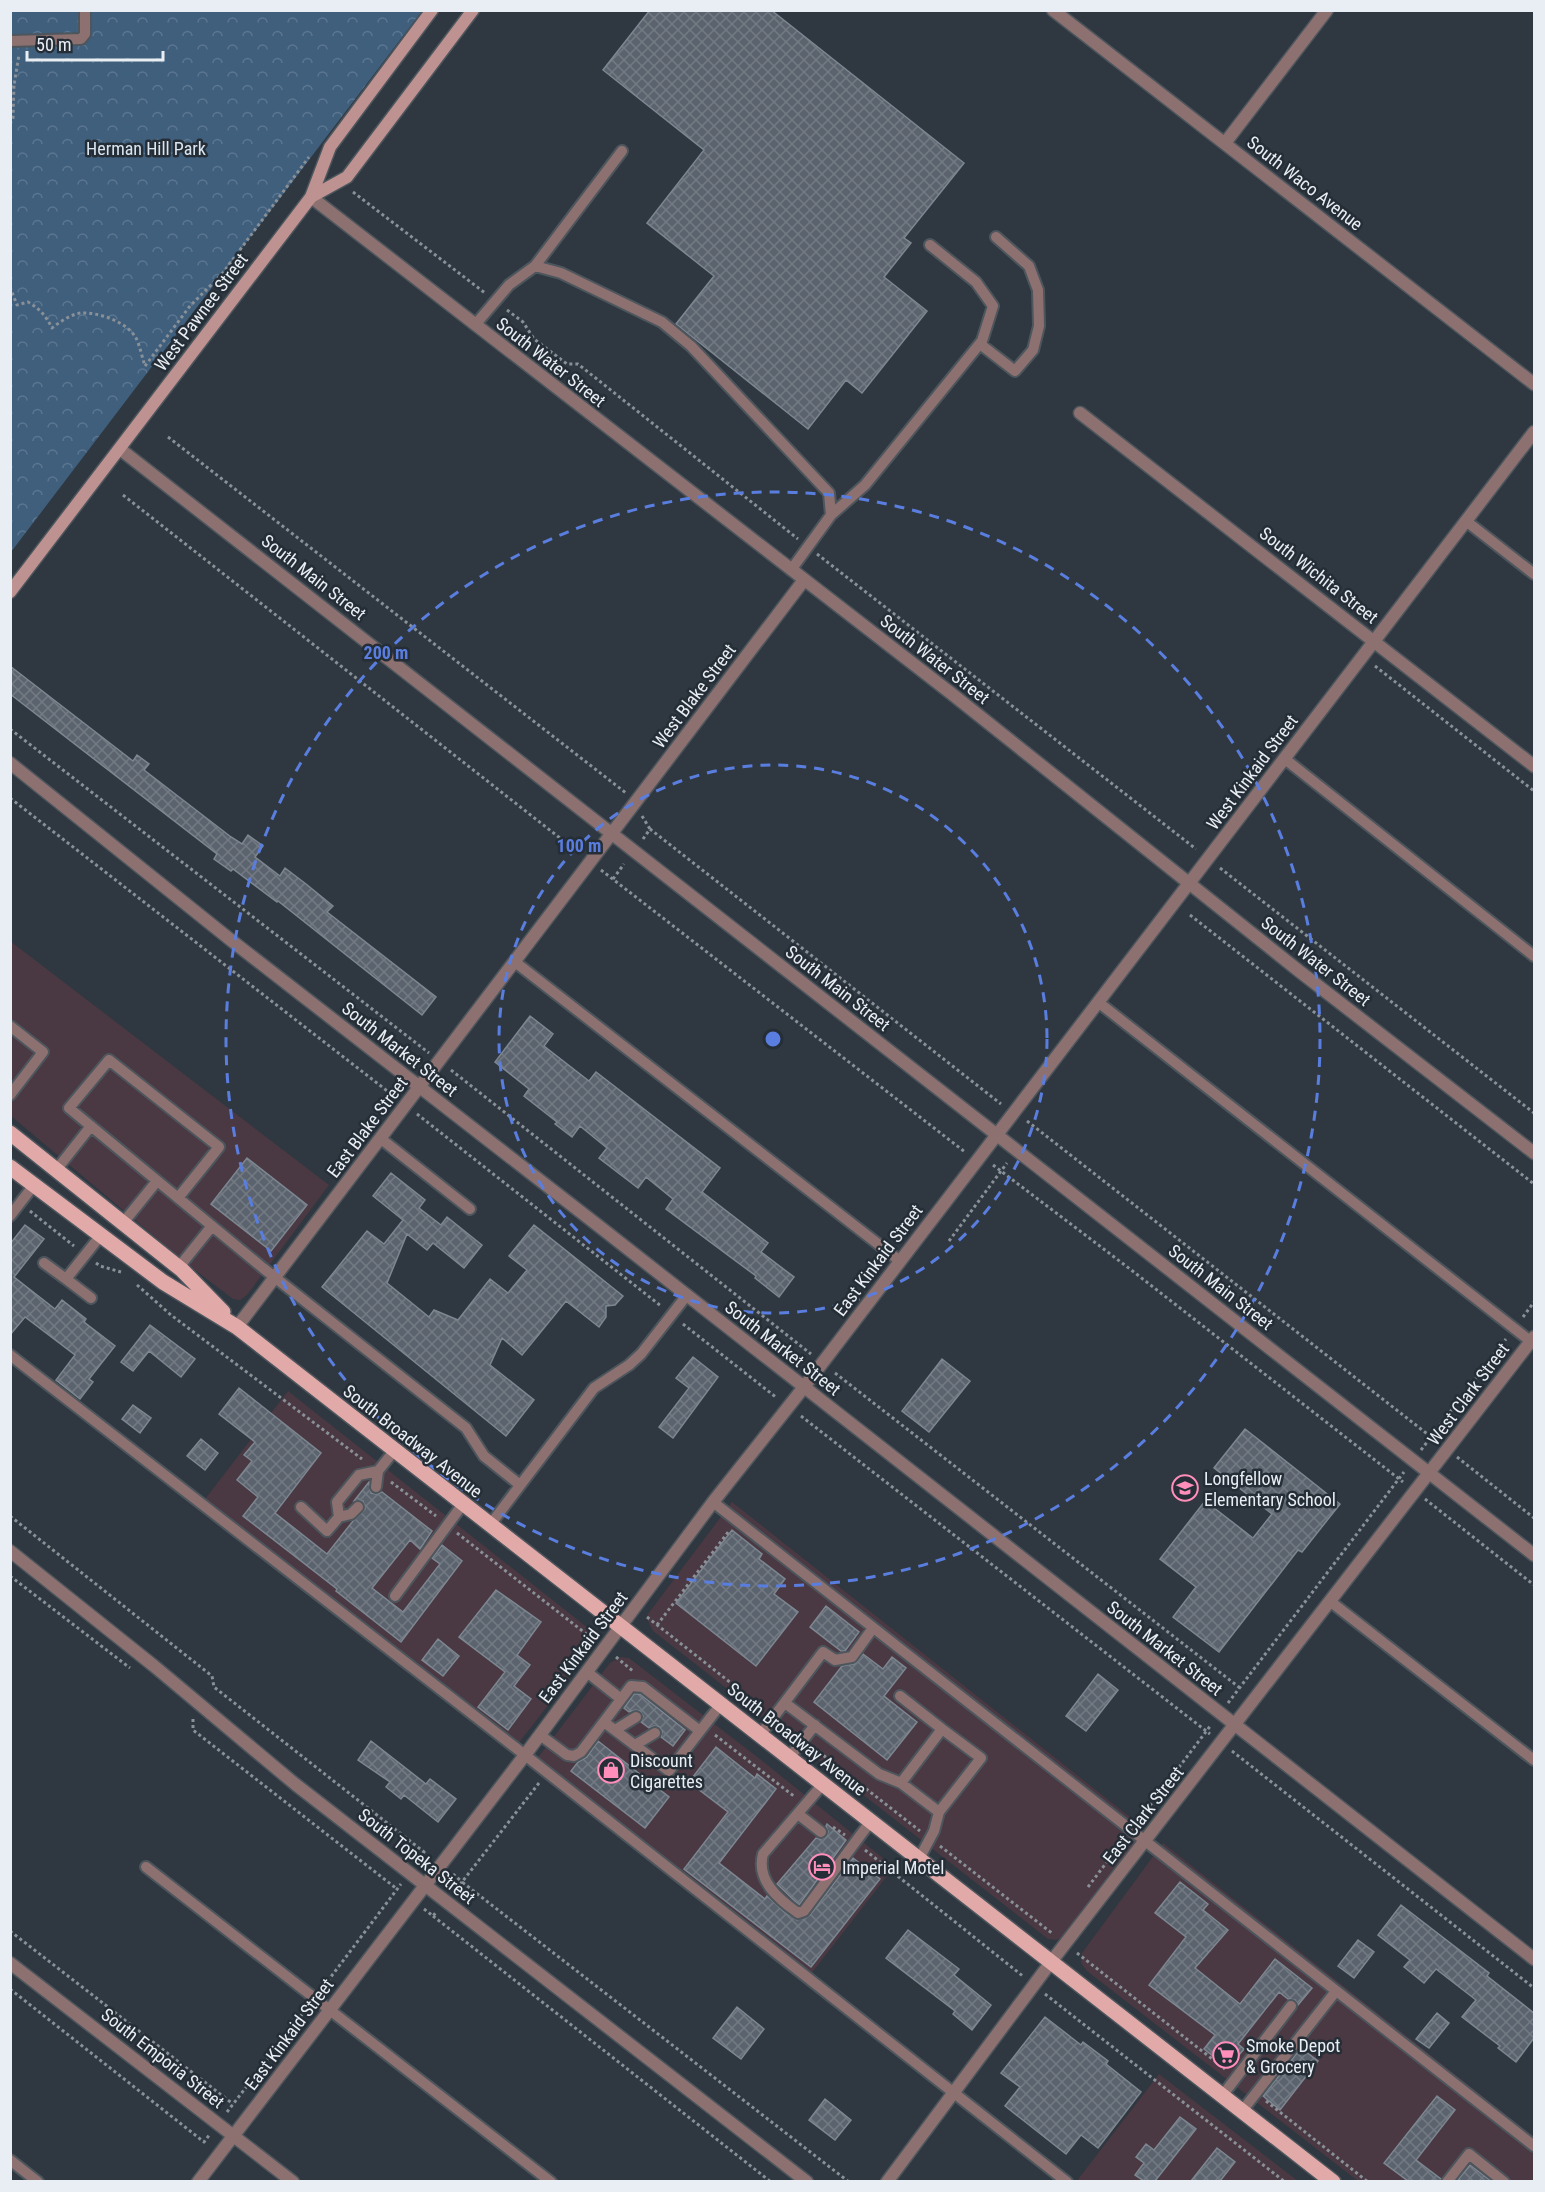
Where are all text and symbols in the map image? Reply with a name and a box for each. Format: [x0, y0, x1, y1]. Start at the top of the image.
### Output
scale bar [27, 24, 164, 62]
text: 50 m [36, 34, 71, 55]
street label: South Waco Avenue [1243, 131, 1367, 235]
park label: Herman Hill Park [86, 138, 206, 159]
street label: West Pawnee Street [150, 249, 252, 375]
street label: South Water Street [492, 313, 610, 411]
street label: South Wichita Street [1256, 522, 1382, 628]
street label: South Main Street [258, 530, 370, 624]
street label: South Water Street [876, 610, 994, 708]
street label: West Blake Street [648, 640, 740, 752]
text: 200 m [364, 642, 408, 663]
street label: West Kinkaid Street [1202, 710, 1302, 834]
text: 100 m [557, 835, 601, 856]
street label: South Water Street [1257, 912, 1375, 1010]
street label: South Main Street [782, 941, 894, 1035]
street label: South Market Street [338, 997, 462, 1101]
centre of rings [763, 1029, 783, 1049]
street label: East Blake Street [322, 1073, 412, 1181]
street label: East Kinkaid Street [829, 1200, 927, 1320]
street label: South Main Street [1165, 1240, 1277, 1334]
street label: South Market Street [721, 1296, 845, 1400]
street label: West Clark Street [1423, 1339, 1513, 1449]
street label: South Broadway Avenue [339, 1380, 487, 1502]
place label: Longfellow Elementary School [1204, 1468, 1336, 1510]
school or university icon: Longfellow Elementary School [1170, 1473, 1200, 1503]
street label: East Kinkaid Street [534, 1587, 632, 1707]
street label: South Market Street [1103, 1596, 1227, 1700]
street label: South Broadway Avenue [723, 1678, 871, 1800]
place label: Discount Cigarettes [630, 1750, 703, 1792]
shop icon: Discount Cigarettes [596, 1755, 626, 1785]
street label: East Clark Street [1098, 1762, 1188, 1868]
street label: South Topeka Street [354, 1804, 480, 1908]
hotel icon: Imperial Motel [807, 1852, 837, 1882]
place label: Imperial Motel [842, 1857, 944, 1878]
street label: East Kinkaid Street [240, 1974, 338, 2094]
street label: South Emporia Street [97, 2003, 229, 2113]
place label: Smoke Depot & Grocery [1246, 2035, 1340, 2077]
supermarket icon: Smoke Depot & Grocery [1211, 2040, 1241, 2070]

